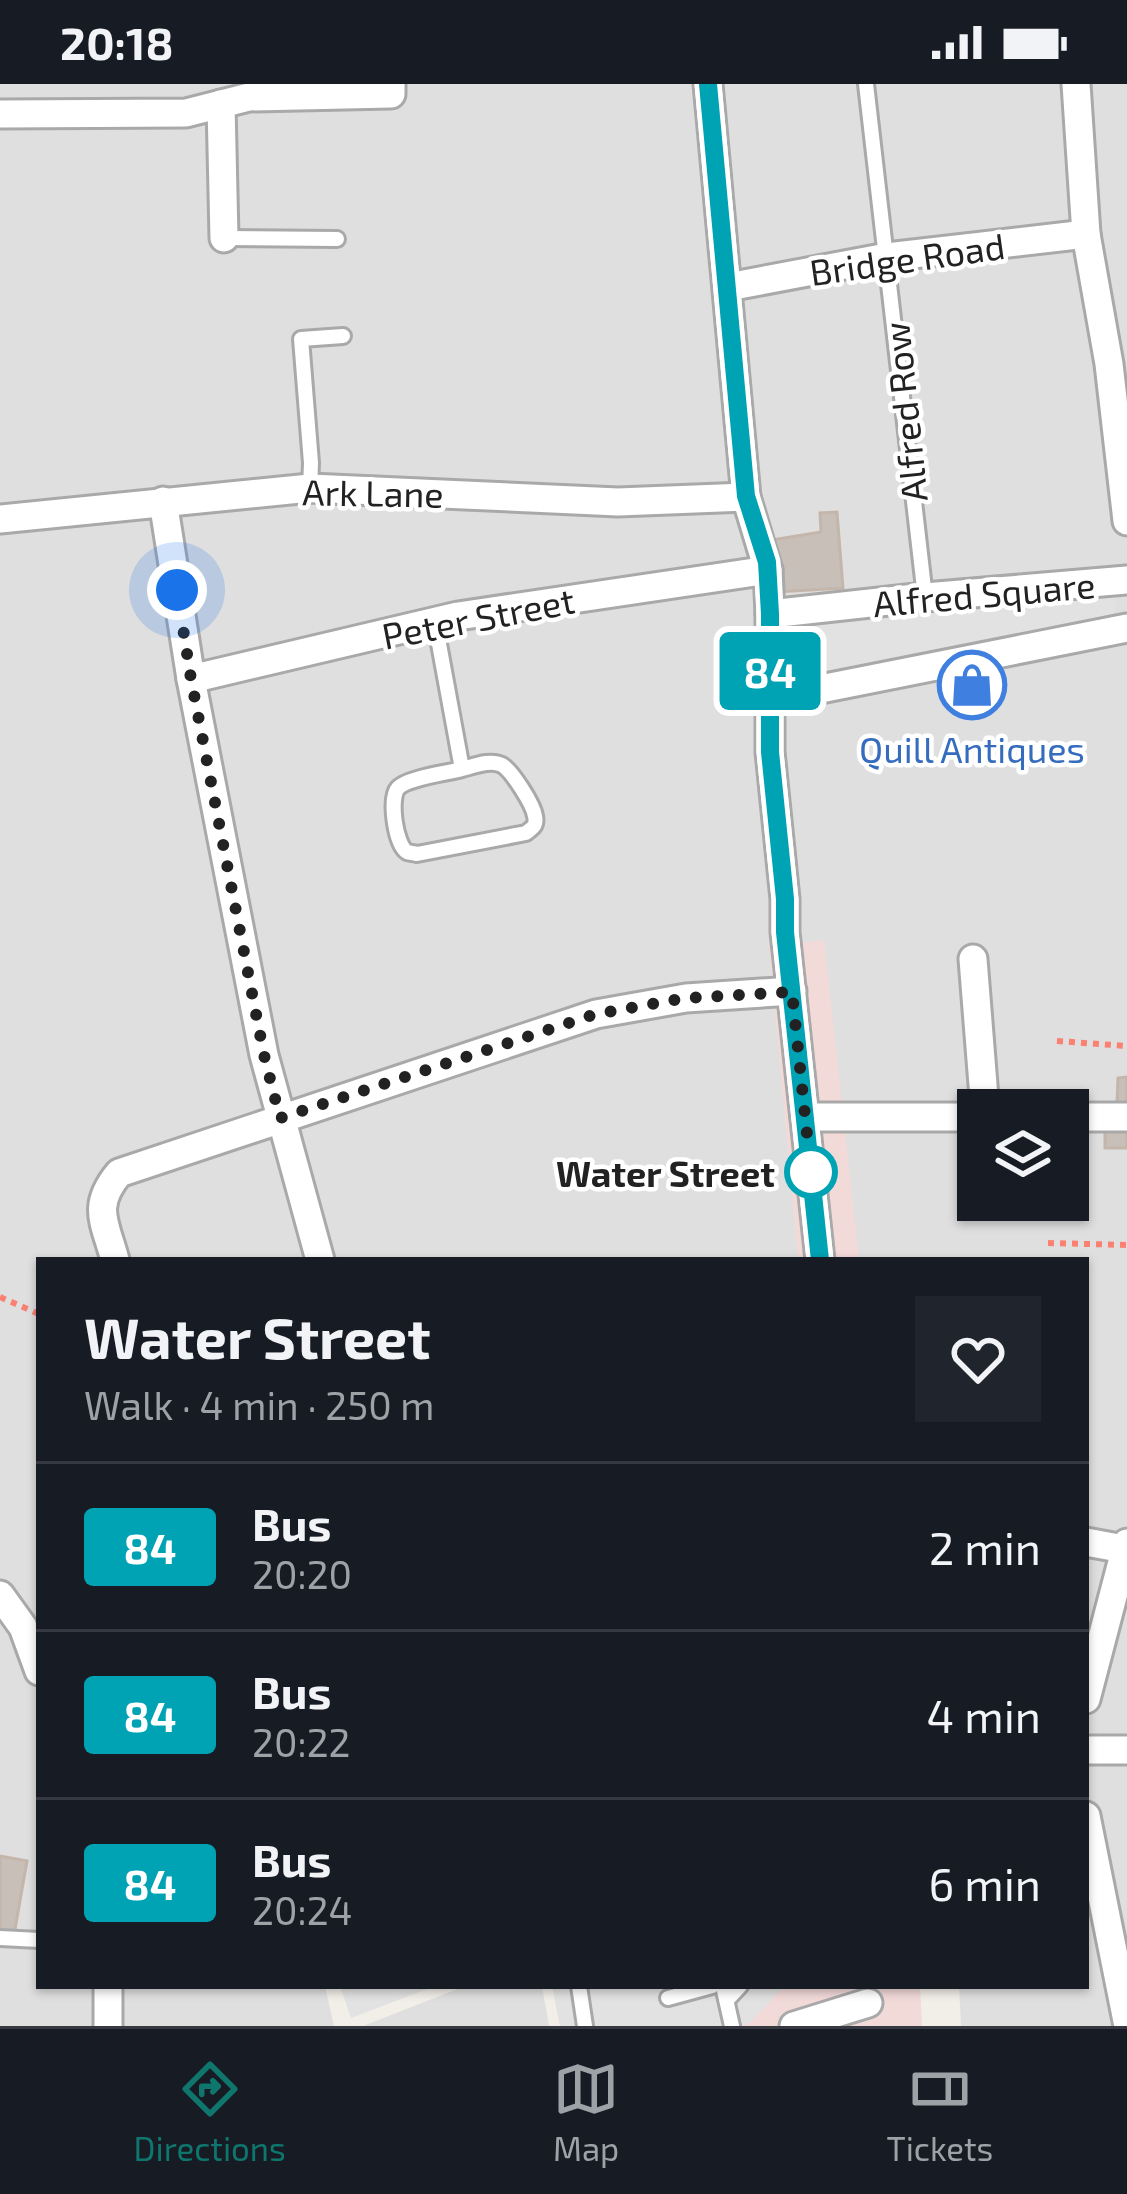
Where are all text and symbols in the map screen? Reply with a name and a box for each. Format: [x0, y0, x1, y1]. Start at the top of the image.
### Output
text: 20:18 [60, 15, 174, 69]
street label: Bridge Road [807, 223, 1007, 293]
street label: Alfred Row [873, 320, 935, 504]
street label: Ark Lane [302, 469, 444, 515]
your location [147, 560, 207, 620]
street label: Alfred Square [871, 562, 1097, 624]
street label: Peter Street [378, 577, 578, 657]
line badge: 84 [716, 632, 824, 710]
text: 84 [744, 646, 796, 696]
shop icon: Quill Antiques [937, 650, 1007, 720]
place label: Quill Antiques [859, 727, 1085, 770]
map controls [957, 1089, 1089, 1221]
button: layers [957, 1089, 1089, 1221]
marker: Water Street [786, 1147, 836, 1197]
place label: Water Street [556, 1151, 775, 1194]
button: heart [915, 1296, 1041, 1422]
text: Water Street [84, 1302, 431, 1370]
text: Walk · 4 min · 250 m [84, 1381, 435, 1428]
text: Bus [252, 1496, 331, 1550]
text: 2 min [929, 1520, 1041, 1574]
text: 84 [124, 1522, 176, 1572]
text: 20:20 [252, 1550, 352, 1597]
text: Bus [252, 1664, 331, 1718]
text: 4 min [927, 1688, 1041, 1742]
text: 84 [124, 1690, 176, 1740]
text: 20:22 [252, 1718, 350, 1765]
text: Bus [252, 1832, 331, 1886]
text: 6 min [928, 1856, 1041, 1910]
text: 84 [124, 1858, 176, 1908]
text: 20:24 [252, 1886, 353, 1933]
tab: Directions [134, 2056, 286, 2168]
tab: Map [553, 2056, 619, 2168]
tab: Tickets [886, 2056, 993, 2168]

